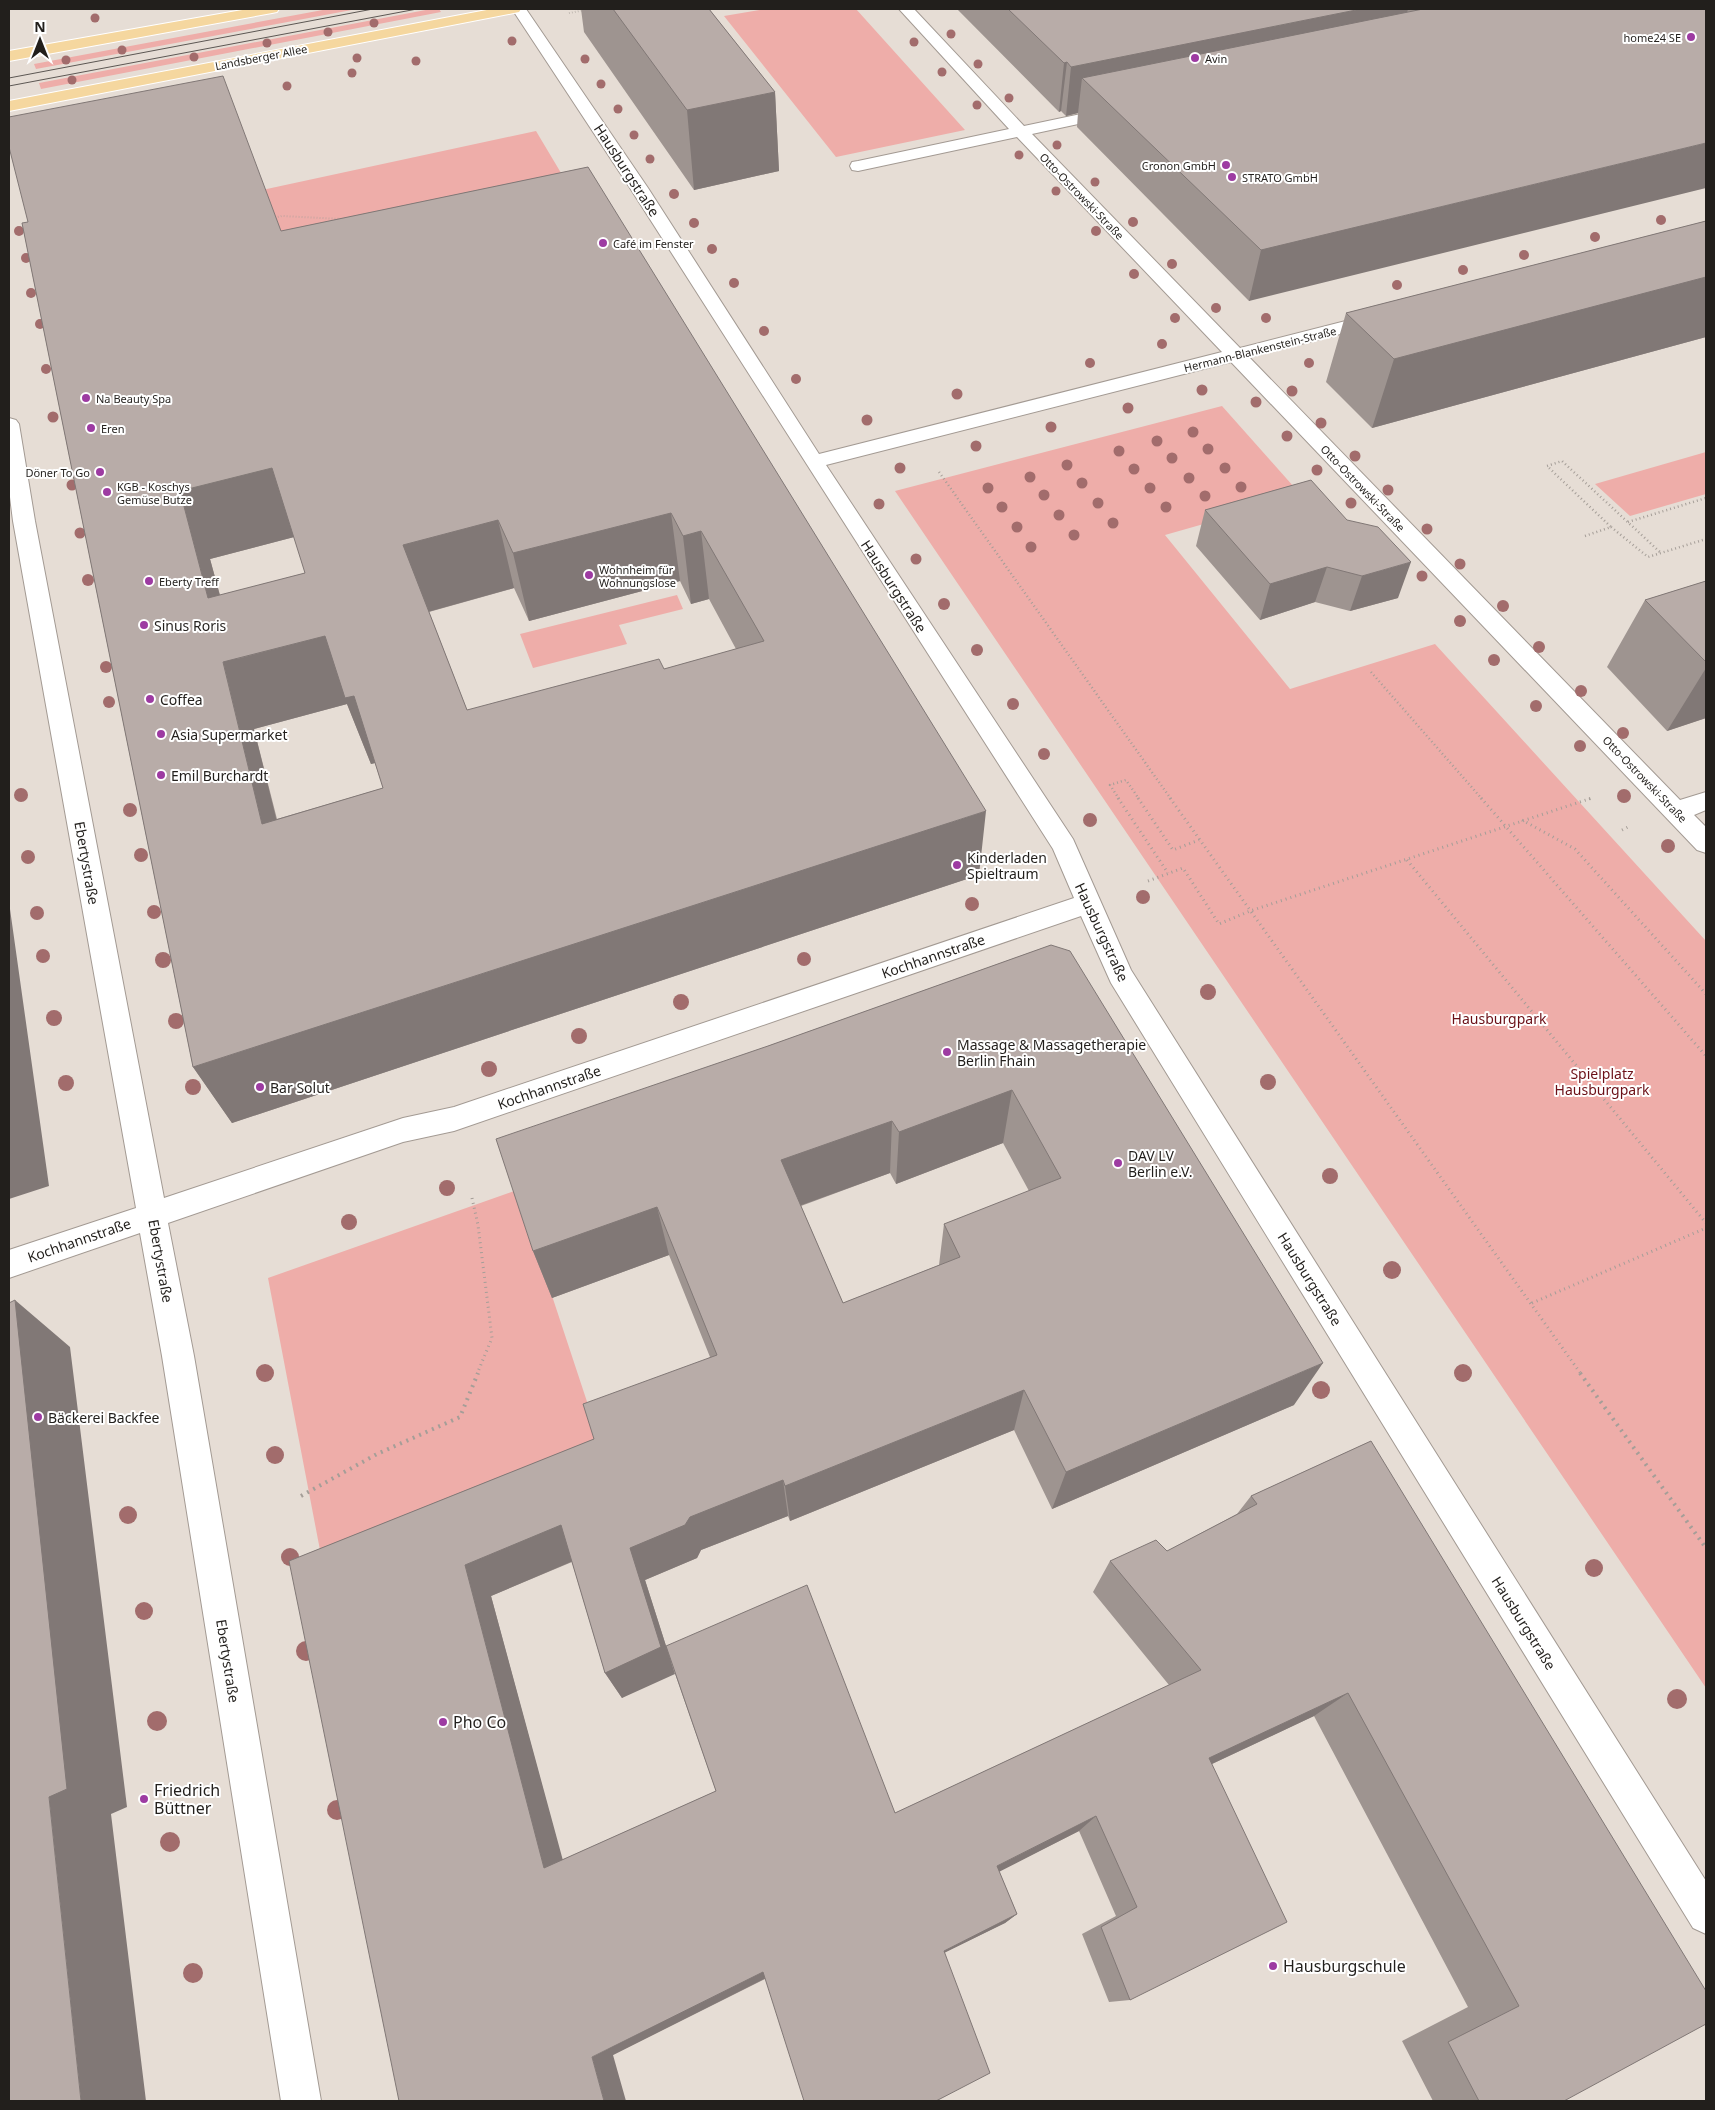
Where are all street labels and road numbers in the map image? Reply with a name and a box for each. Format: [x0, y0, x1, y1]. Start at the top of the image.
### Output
street label: Landsberger Allee [214, 41, 308, 73]
street label: Hausburgstraße [590, 120, 664, 220]
street label: Otto-Ostrowski-Straße [1037, 149, 1127, 243]
street label: Hermann-Blankenstein-Straße [1182, 323, 1338, 375]
street label: Otto-Ostrowski-Straße [1318, 441, 1408, 535]
street label: Hausburgstraße [857, 536, 931, 636]
street label: Otto-Ostrowski-Straße [1600, 732, 1690, 826]
street label: Ebertystraße [70, 820, 104, 906]
street label: Hausburgstraße [1071, 880, 1133, 985]
street label: Kochhannstraße [879, 929, 987, 983]
street label: Kochhannstraße [495, 1060, 603, 1114]
street label: Kochhannstraße [25, 1213, 133, 1267]
street label: Ebertystraße [144, 1218, 178, 1304]
street label: Hausburgstraße [1274, 1229, 1346, 1329]
street label: Hausburgstraße [1488, 1573, 1560, 1673]
street label: Ebertystraße [212, 1618, 244, 1704]

